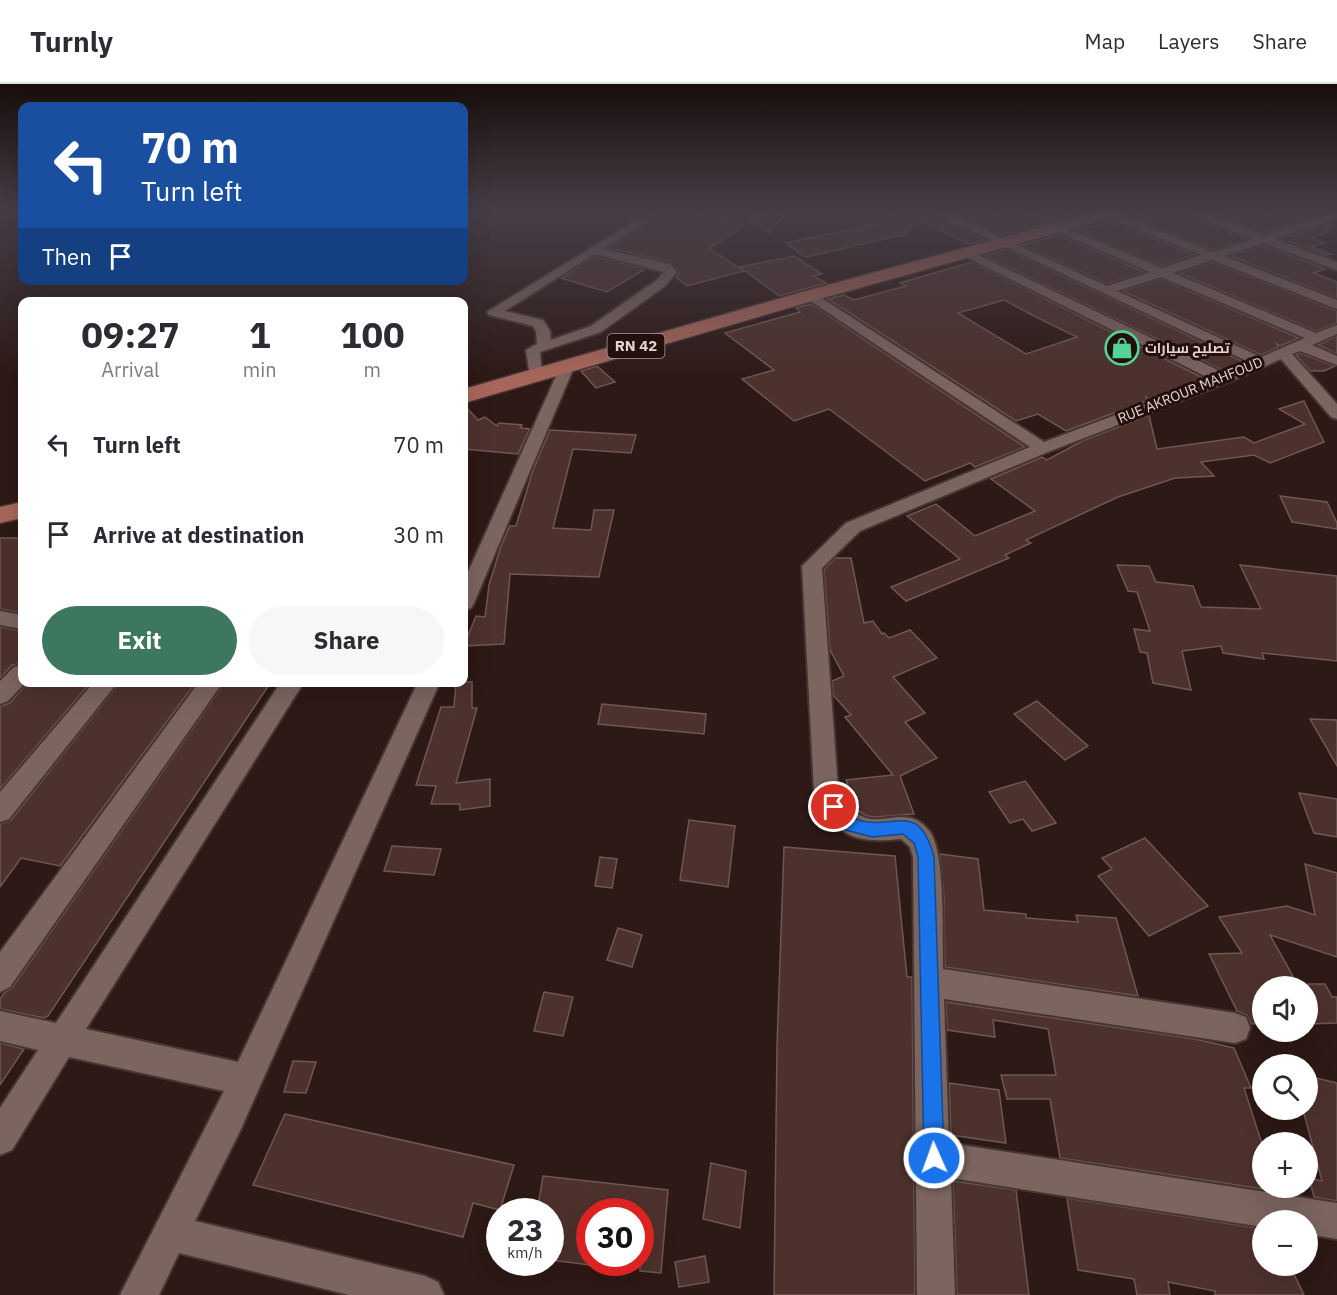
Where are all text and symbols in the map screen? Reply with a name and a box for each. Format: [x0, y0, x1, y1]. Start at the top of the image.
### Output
text: Turnly [30, 23, 113, 60]
text: Map [1085, 27, 1125, 55]
text: Layers [1158, 27, 1220, 55]
text: Share [1253, 27, 1307, 55]
text: 70 m [141, 120, 239, 175]
icon: left [42, 126, 120, 204]
text: Turn left [141, 173, 242, 208]
icon: arrive [104, 240, 137, 273]
text: Then [42, 242, 92, 271]
text: 09:27 [81, 311, 180, 358]
text: 1 [249, 311, 271, 358]
text: 100 [340, 311, 405, 358]
shop icon: تصليح سيارات [1104, 330, 1140, 366]
road number: RN 42 [608, 334, 664, 358]
place label: تصليح سيارات [1145, 339, 1231, 358]
street label: RUE AKROUR MAHFOUD [1115, 353, 1265, 427]
text: Arrival [101, 356, 160, 383]
text: min [243, 356, 277, 383]
text: m [364, 356, 381, 383]
icon: left [42, 428, 75, 461]
text: Turn left [93, 430, 181, 459]
text: 70 m [393, 430, 444, 459]
icon: arrive [42, 518, 75, 551]
text: Arrive at destination [93, 520, 304, 549]
text: 30 m [393, 520, 444, 549]
button: Exit [42, 606, 237, 675]
button: Share [249, 606, 444, 675]
pin [808, 781, 859, 832]
icon: arrive [817, 790, 850, 823]
map controls [1252, 976, 1318, 1276]
button: sound [1252, 976, 1318, 1042]
button: search [1252, 1054, 1318, 1120]
position arrow [902, 1126, 966, 1190]
button: + [1252, 1132, 1318, 1198]
speed limit sign: 30 [576, 1198, 654, 1276]
text: 23 [507, 1210, 543, 1249]
button: − [1252, 1210, 1318, 1276]
text: km/h [507, 1243, 543, 1262]

